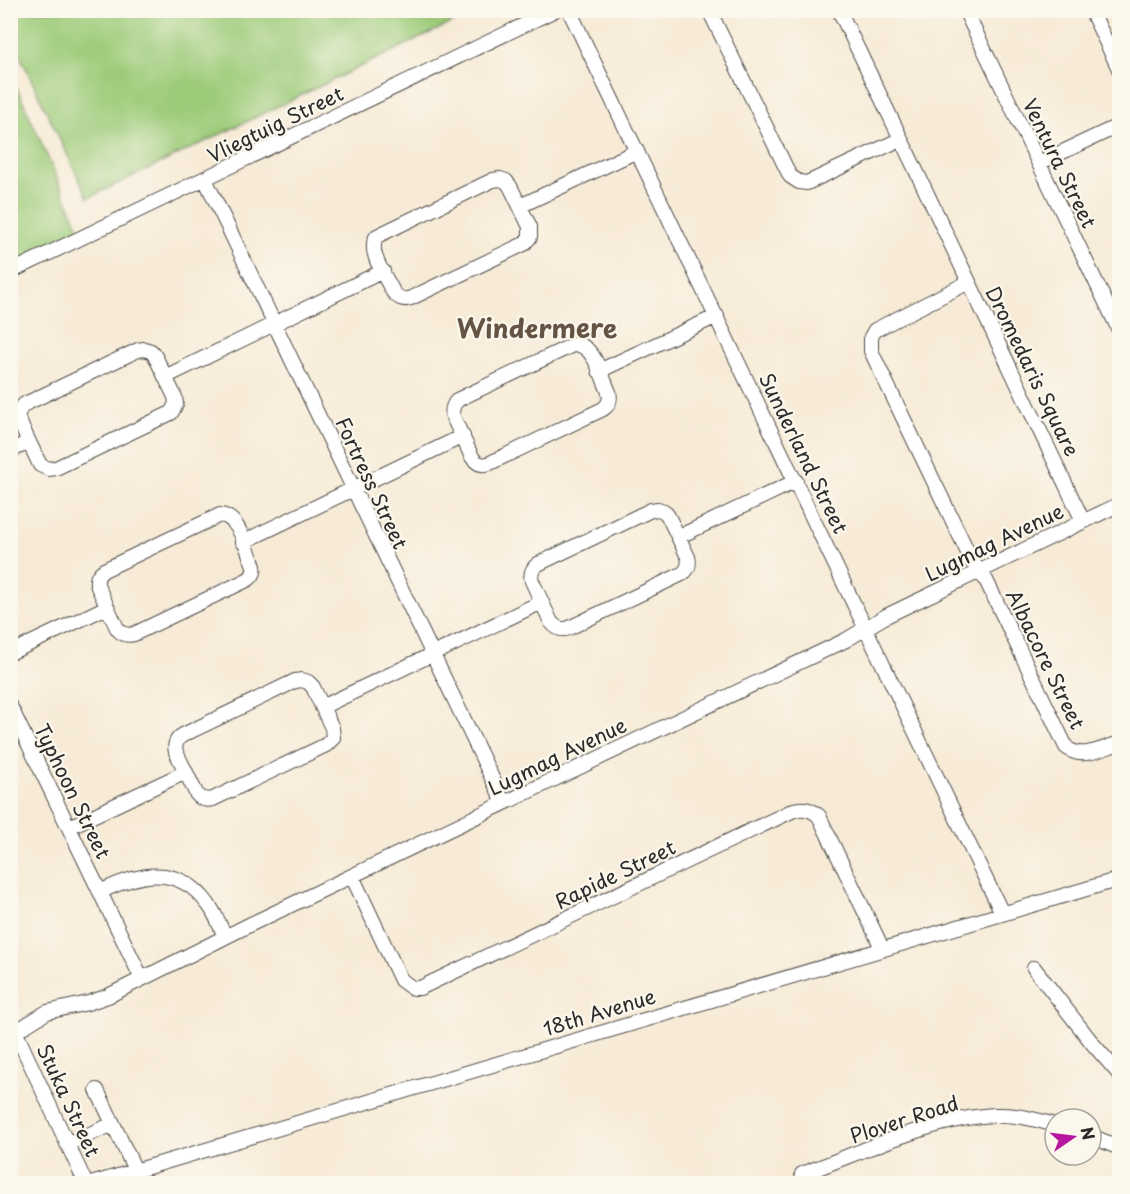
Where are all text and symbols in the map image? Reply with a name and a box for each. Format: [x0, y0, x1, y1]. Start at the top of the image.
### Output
street label: Vliegtuig Street [202, 78, 348, 170]
street label: Ventura Street [1016, 93, 1104, 233]
street label: Dromedaris Square [979, 281, 1087, 461]
district label: Windermere [457, 308, 617, 347]
street label: Sunderland Street [752, 368, 856, 538]
street label: Fortress Street [328, 412, 416, 554]
street label: Lugmag Avenue [920, 495, 1068, 589]
street label: Albacore Street [999, 584, 1093, 734]
street label: Lugmag Avenue [483, 709, 631, 803]
street label: Typhoon Street [27, 718, 119, 864]
street label: Rapide Street [549, 832, 681, 916]
street label: 18th Avenue [539, 981, 659, 1043]
street label: Stuka Street [30, 1038, 108, 1162]
street label: Plover Road [846, 1087, 962, 1151]
north arrow [1043, 1107, 1103, 1167]
text: N [1075, 1124, 1102, 1142]

